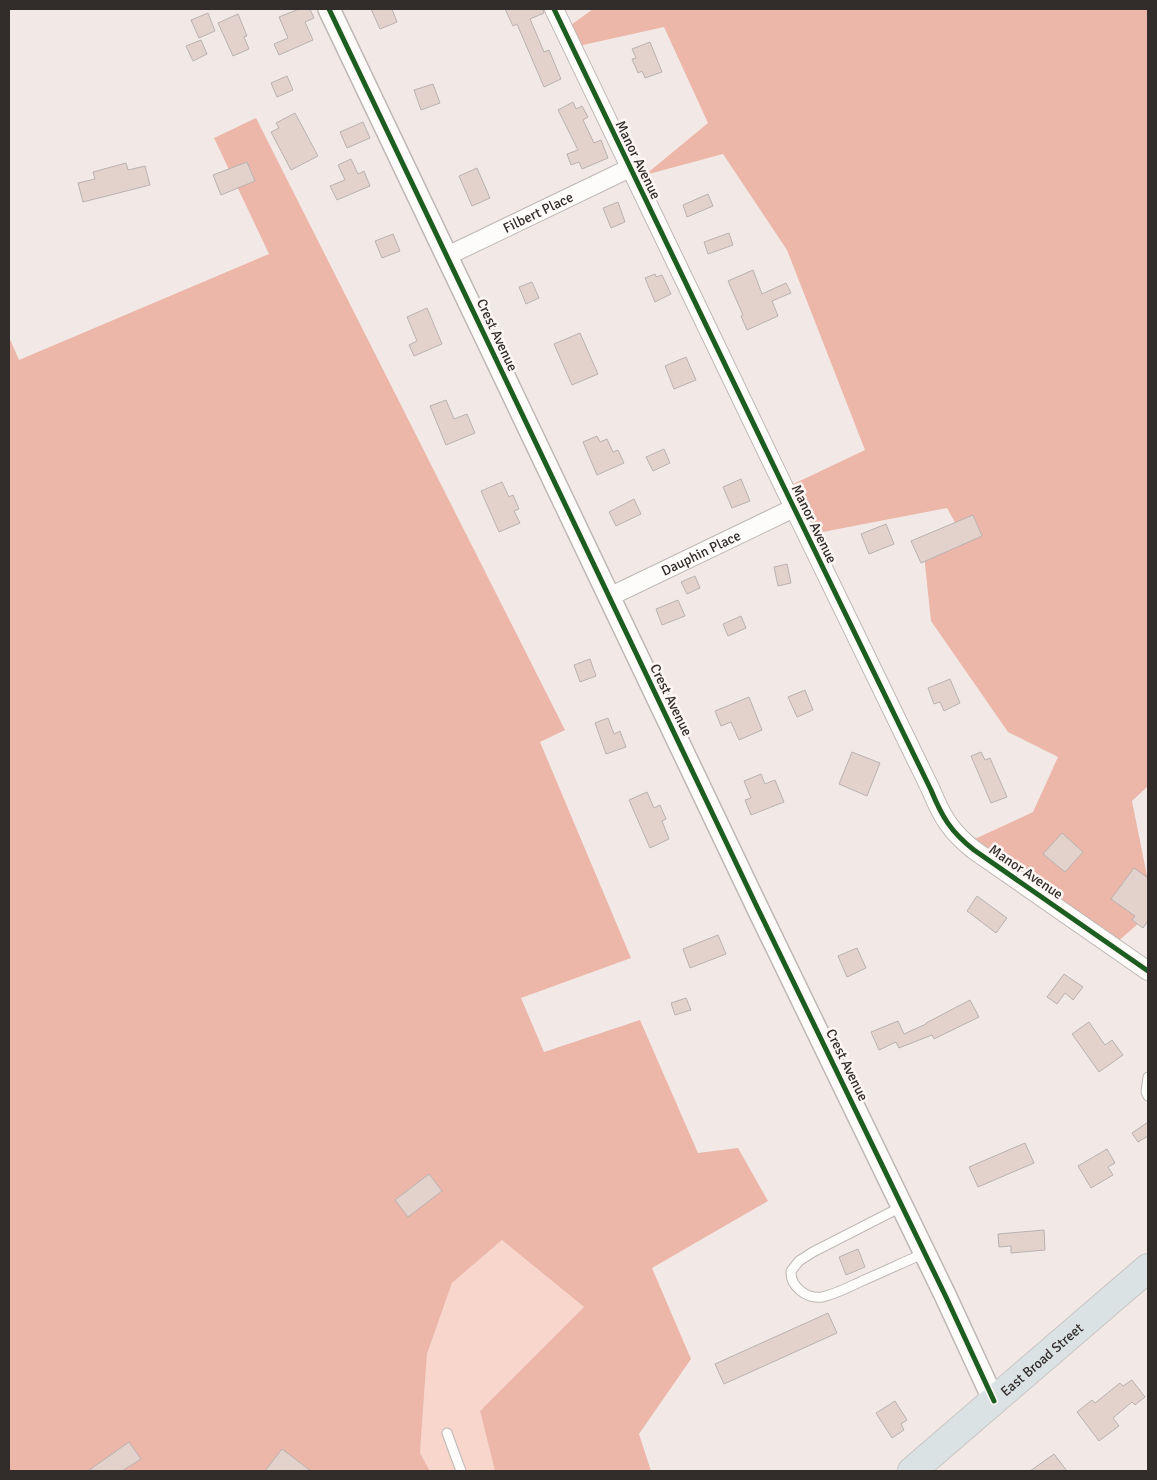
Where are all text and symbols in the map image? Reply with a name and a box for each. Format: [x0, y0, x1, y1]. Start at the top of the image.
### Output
street label: Manor Avenue [612, 118, 664, 202]
street label: Filbert Place [500, 188, 576, 236]
street label: Crest Avenue [473, 296, 521, 374]
street label: Manor Avenue [788, 482, 840, 566]
street label: Dauphin Place [658, 526, 743, 579]
street label: Crest Avenue [646, 661, 696, 739]
street label: Manor Avenue [986, 841, 1066, 903]
street label: Crest Avenue [822, 1026, 872, 1104]
street label: East Broad Street [997, 1319, 1087, 1400]

